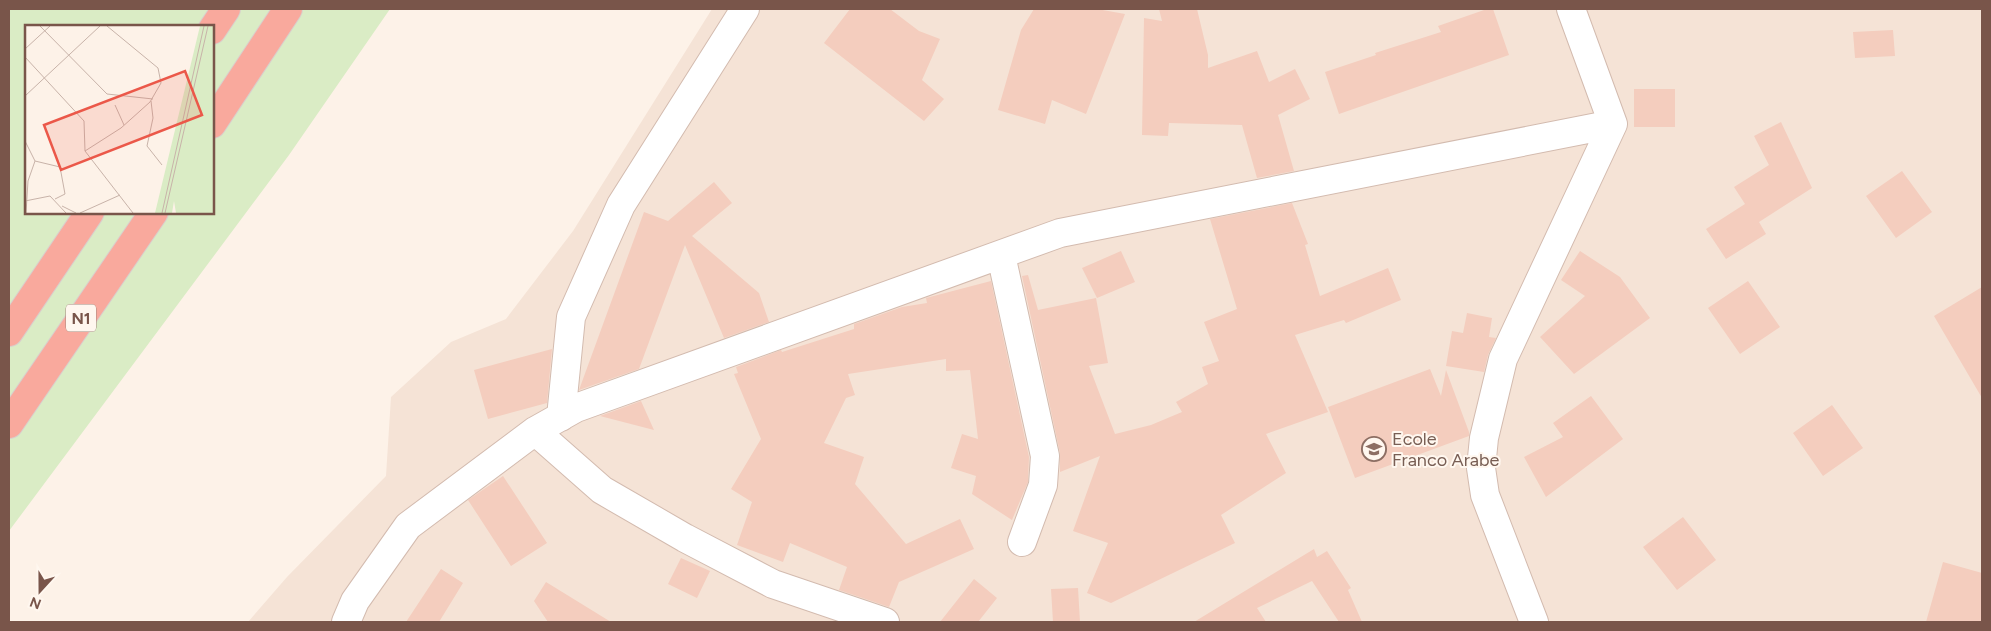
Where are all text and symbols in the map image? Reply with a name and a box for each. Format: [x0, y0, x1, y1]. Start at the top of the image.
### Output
inset map [25, 25, 214, 214]
road number: N1 [66, 304, 96, 332]
place label: Ecole Franco Arabe [1392, 428, 1500, 471]
school or university icon: Ecole Franco Arabe [1361, 436, 1387, 462]
north arrow [15, 566, 65, 616]
text: N [27, 593, 44, 613]

